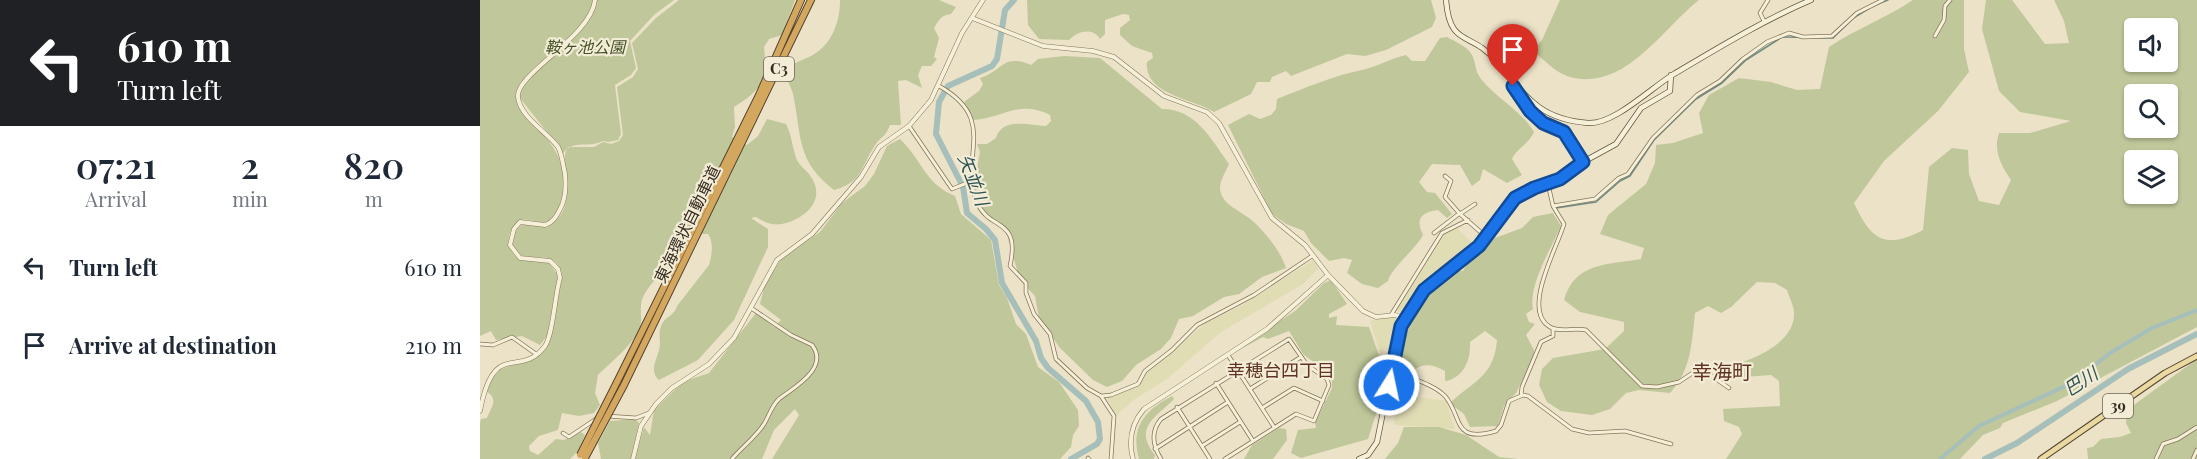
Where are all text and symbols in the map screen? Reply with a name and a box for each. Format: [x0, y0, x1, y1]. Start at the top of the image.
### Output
text: 610 m [117, 17, 232, 73]
map controls [2124, 18, 2178, 204]
button: sound [2124, 18, 2178, 72]
icon: left [18, 24, 96, 102]
pin [1487, 24, 1538, 86]
icon: arrive [1496, 33, 1529, 66]
park label: 鞍ヶ池公園 [545, 36, 627, 57]
road number: C3 [764, 57, 794, 81]
text: Turn left [117, 71, 221, 107]
button: search [2124, 84, 2178, 138]
text: 07:21 [76, 140, 156, 188]
text: 2 [241, 140, 259, 188]
text: 820 [344, 140, 404, 188]
water label: 矢並川 [953, 150, 996, 211]
button: layers [2124, 150, 2178, 204]
street label: 東海環状自動車道 [649, 162, 724, 286]
text: Arrival [85, 185, 147, 212]
text: min [232, 185, 268, 212]
text: m [365, 185, 383, 212]
icon: left [18, 251, 51, 284]
text: Turn left [69, 252, 158, 282]
text: 610 m [404, 252, 462, 282]
icon: arrive [18, 329, 51, 362]
text: Arrive at destination [69, 330, 277, 360]
text: 210 m [405, 330, 462, 360]
position arrow [1357, 353, 1421, 417]
district label: 幸海町 [1692, 357, 1752, 384]
district label: 幸穂台四丁目 [1227, 358, 1335, 382]
water label: 巴川 [2059, 360, 2104, 401]
road number: 39 [2103, 394, 2133, 418]

